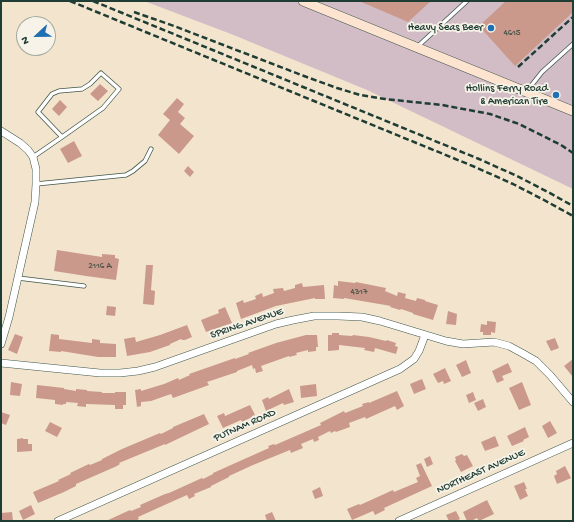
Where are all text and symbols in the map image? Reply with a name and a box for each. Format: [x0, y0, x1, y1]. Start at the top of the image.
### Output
north arrow [16, 16, 56, 56]
place label: Heavy Seas Beer [408, 21, 483, 35]
marker: Heavy Seas Beer [486, 23, 496, 33]
house number: 4615 [503, 29, 521, 39]
text: N [19, 35, 33, 46]
place label: Hollins Ferry Road & American Tire [466, 82, 548, 108]
marker: Hollins Ferry Road & American Tire [551, 90, 561, 100]
house number: 2116 A [88, 262, 112, 272]
house number: 4317 [350, 288, 368, 298]
street label: SPRING AVENUE [209, 305, 285, 343]
street label: PUTNAM ROAD [212, 406, 278, 446]
street label: NORTHEAST AVENUE [435, 447, 527, 497]

